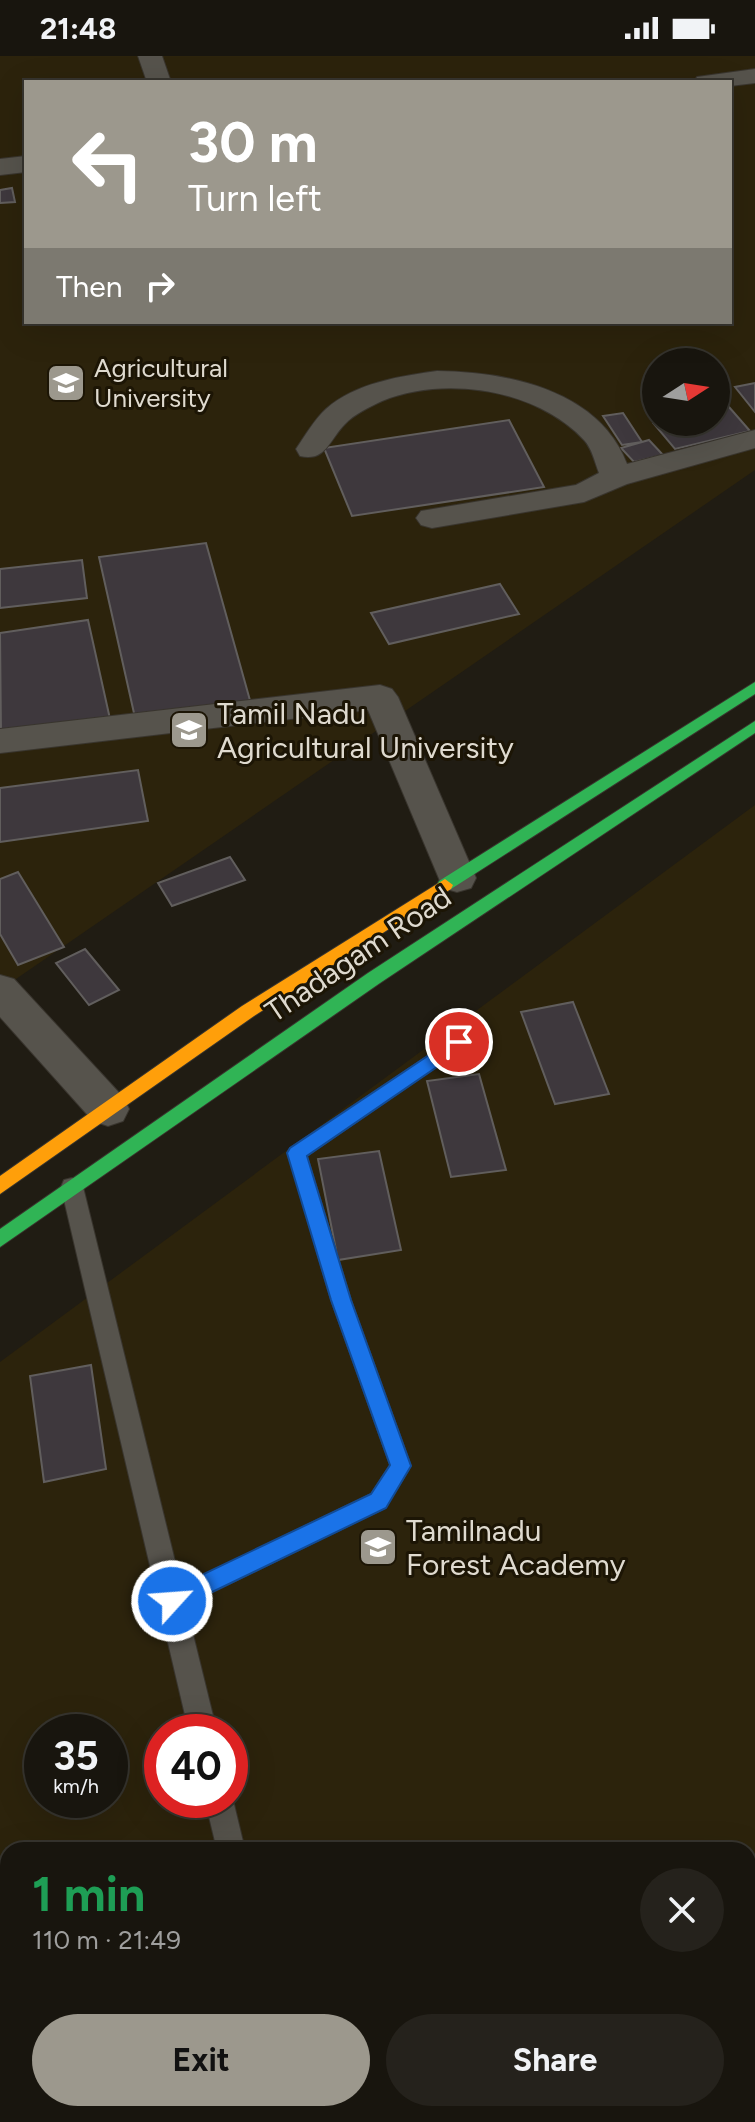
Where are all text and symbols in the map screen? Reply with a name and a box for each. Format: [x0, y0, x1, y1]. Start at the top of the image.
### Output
text: 21:48 [40, 10, 116, 47]
text: 30 m [188, 109, 318, 176]
icon: left [56, 112, 160, 216]
text: Turn left [188, 177, 322, 220]
icon: right [138, 264, 182, 308]
text: Then [56, 268, 122, 305]
north arrow [642, 348, 730, 436]
map controls [642, 348, 730, 436]
place label: Agricultural University [94, 352, 228, 414]
school or university icon: Agricultural University [45, 362, 87, 404]
place label: Tamil Nadu Agricultural University [217, 695, 514, 766]
school or university icon: Tamil Nadu Agricultural University [168, 709, 210, 751]
street label: Thadagam Road [258, 878, 458, 1030]
pin [425, 1008, 493, 1076]
icon: arrive [437, 1020, 481, 1064]
place label: Tamilnadu Forest Academy [406, 1512, 626, 1583]
school or university icon: Tamilnadu Forest Academy [357, 1526, 399, 1568]
position arrow [130, 1559, 214, 1643]
speed limit sign: 40 [144, 1714, 248, 1818]
text: 35 [53, 1732, 99, 1780]
text: km/h [53, 1774, 99, 1798]
text: 1 min [32, 1865, 145, 1923]
button: close [640, 1868, 724, 1952]
text: 110 m · 21:49 [32, 1924, 181, 1956]
button: Exit [32, 2014, 370, 2106]
button: Share [386, 2014, 724, 2106]

